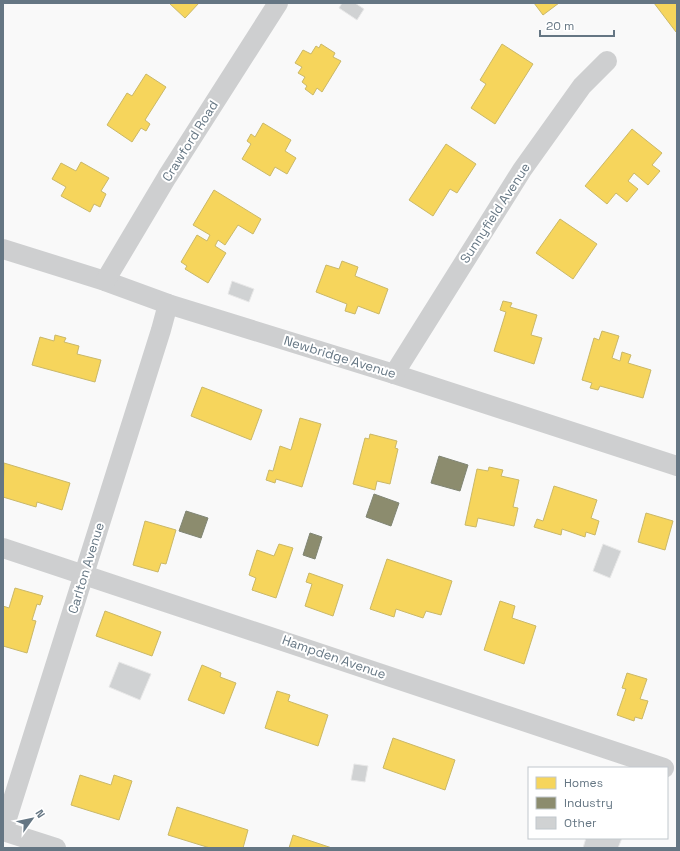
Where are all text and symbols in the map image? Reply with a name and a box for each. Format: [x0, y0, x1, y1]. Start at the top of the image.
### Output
scale bar [540, 12, 614, 38]
text: 20 m [546, 18, 574, 34]
street label: Crawford Road [158, 97, 222, 185]
street label: Sunnyfield Avenue [456, 159, 534, 267]
street label: Newbridge Avenue [282, 332, 398, 382]
street label: Carlton Avenue [64, 520, 108, 616]
street label: Hampden Avenue [280, 631, 388, 683]
legend [528, 767, 668, 839]
text: Homes [564, 775, 603, 791]
text: Industry [564, 795, 613, 811]
north arrow [12, 799, 52, 839]
text: N [33, 807, 48, 820]
text: Other [564, 815, 597, 831]

